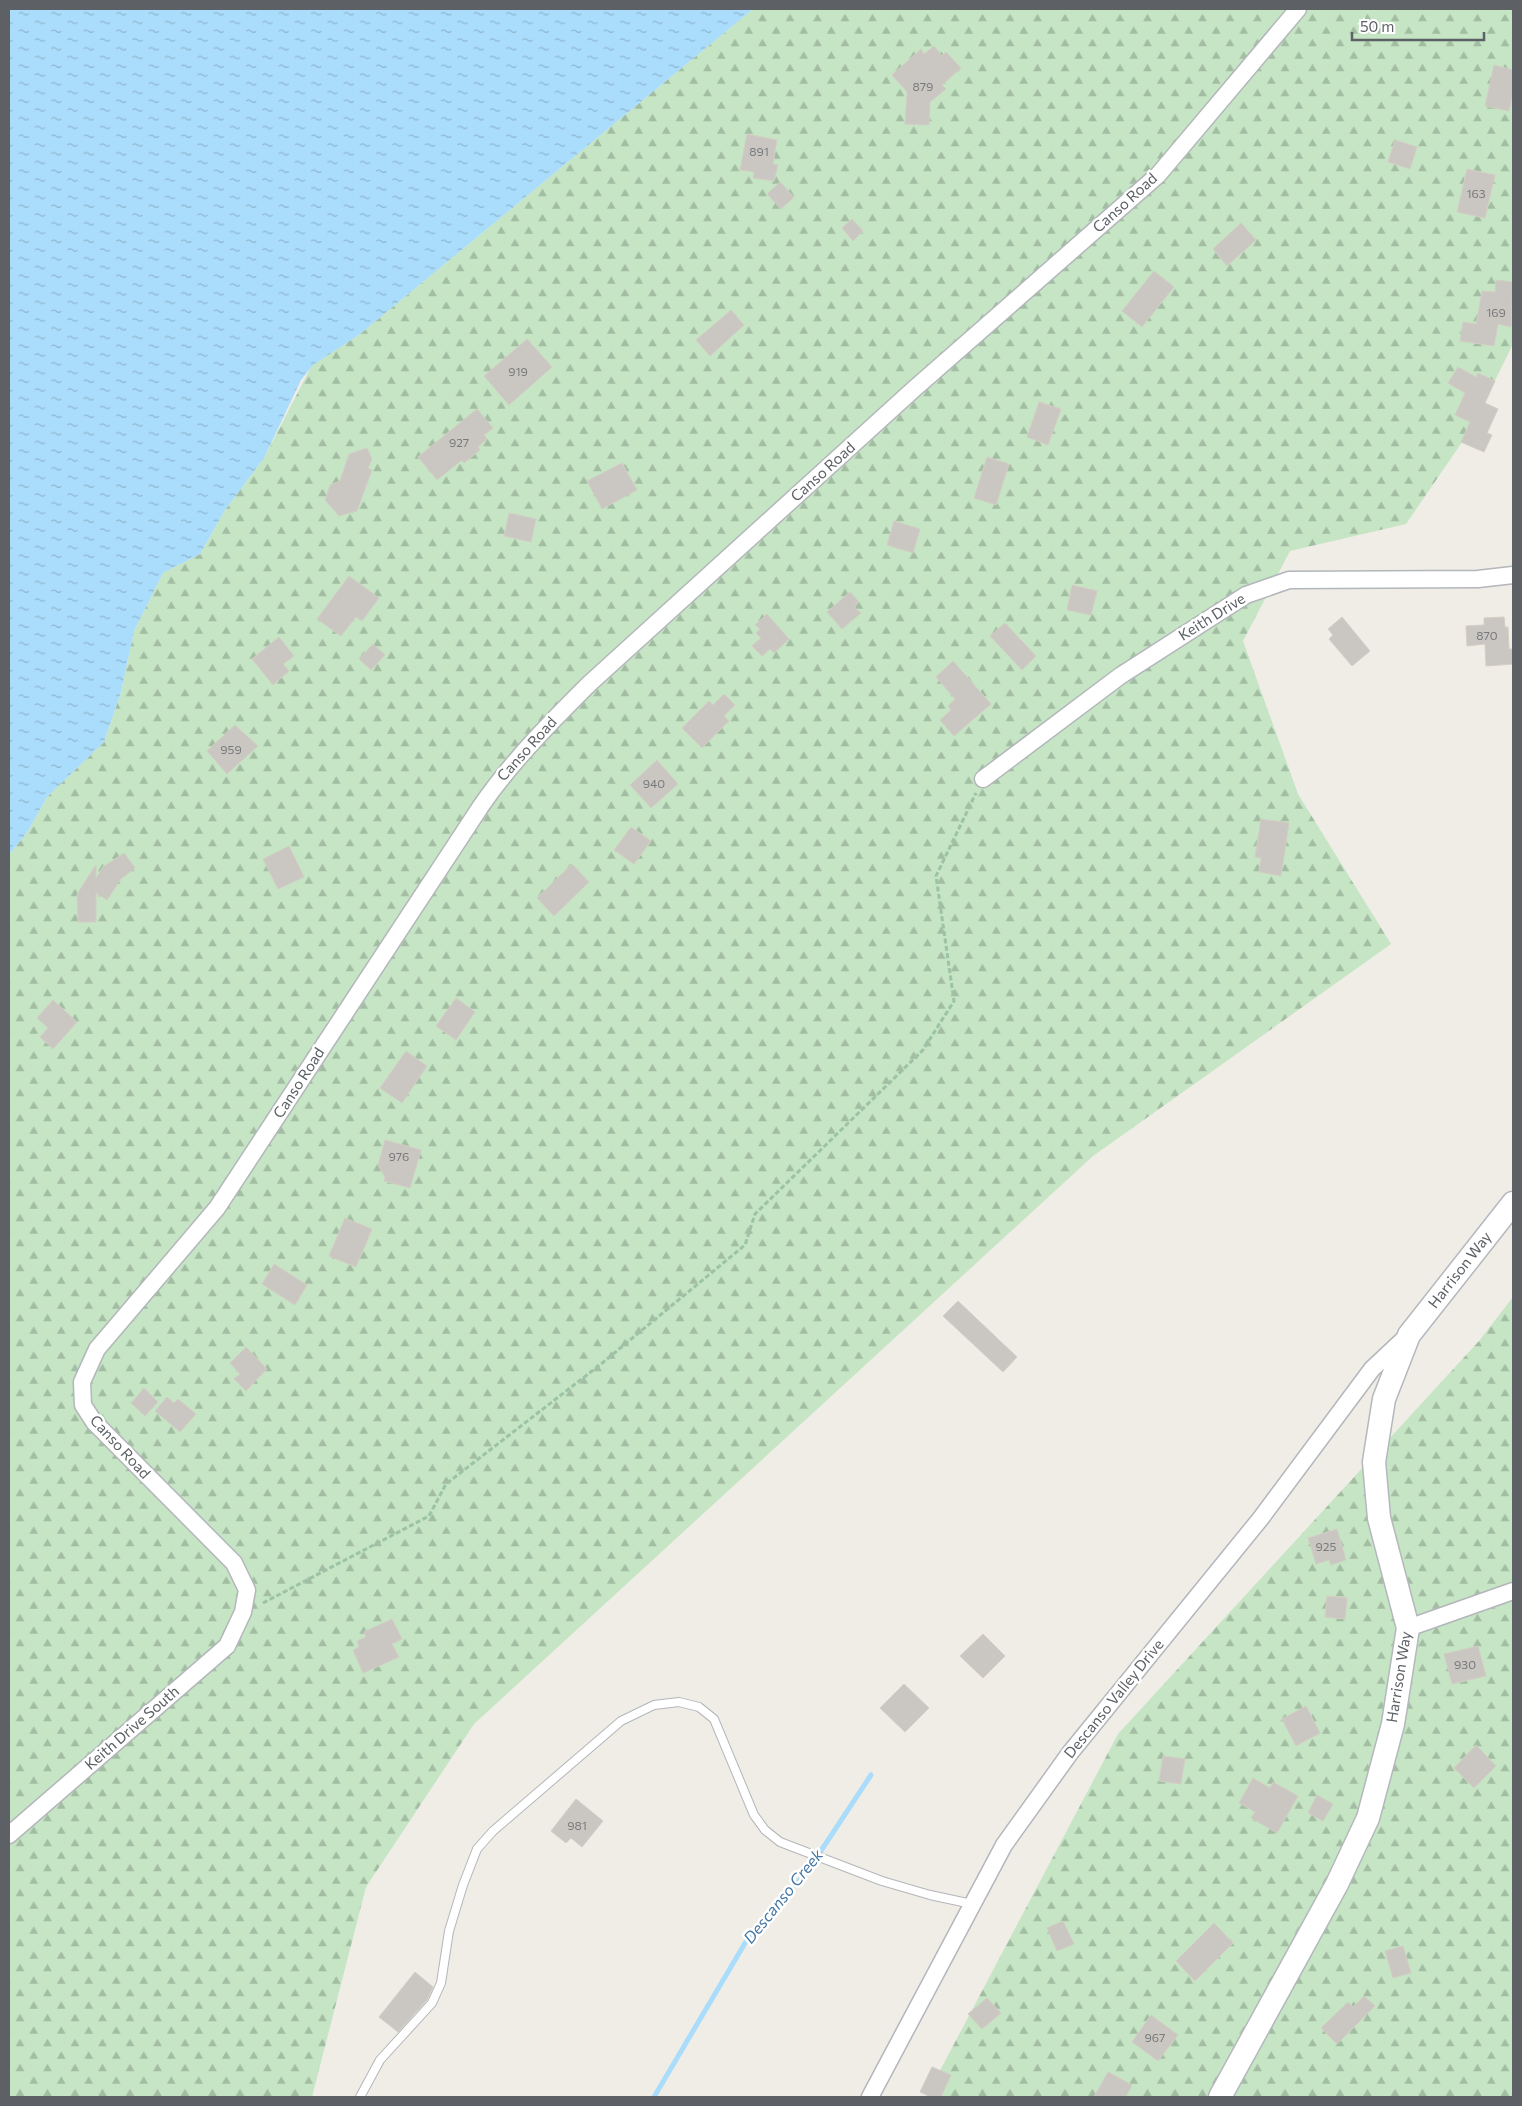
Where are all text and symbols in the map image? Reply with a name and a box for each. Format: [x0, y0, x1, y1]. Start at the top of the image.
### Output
scale bar [1352, 10, 1484, 42]
text: 50 m [1360, 17, 1394, 35]
house number: 879 [913, 79, 933, 93]
house number: 891 [749, 144, 769, 158]
street label: Canso Road [1088, 169, 1160, 236]
house number: 163 [1466, 186, 1486, 200]
house number: 169 [1486, 305, 1506, 319]
house number: 919 [508, 364, 528, 378]
house number: 927 [449, 435, 469, 449]
street label: Canso Road [786, 438, 858, 505]
street label: Keith Drive [1175, 589, 1248, 644]
house number: 870 [1476, 628, 1498, 642]
street label: Canso Road [493, 712, 560, 784]
house number: 959 [220, 742, 242, 756]
house number: 940 [643, 776, 665, 790]
street label: Canso Road [269, 1044, 328, 1121]
house number: 976 [389, 1149, 409, 1163]
street label: Harrison Way [1424, 1227, 1495, 1311]
street label: Canso Road [87, 1411, 155, 1482]
house number: 925 [1316, 1539, 1336, 1553]
street label: Harrison Way [1382, 1630, 1414, 1724]
street label: Descanso Valley Drive [1060, 1635, 1167, 1761]
house number: 930 [1454, 1657, 1476, 1671]
street label: Keith Drive South [81, 1681, 182, 1773]
house number: 981 [567, 1818, 587, 1832]
water label: Descanso Creek [739, 1845, 827, 1947]
house number: 967 [1145, 2030, 1165, 2044]

